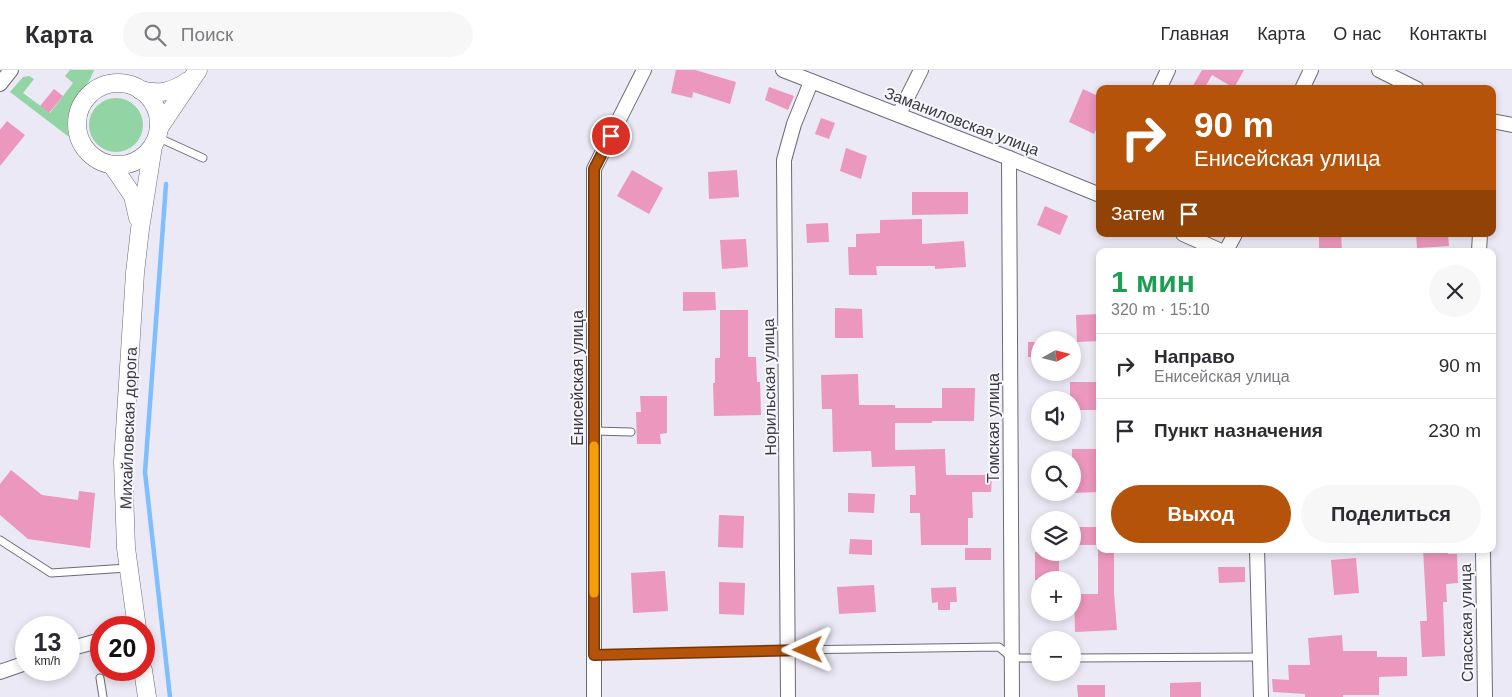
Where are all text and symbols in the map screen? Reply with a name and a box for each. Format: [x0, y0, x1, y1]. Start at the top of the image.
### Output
search box [123, 12, 473, 57]
text: Карта [25, 21, 93, 48]
icon: search [141, 21, 169, 49]
text: Поиск [181, 24, 233, 45]
text: Главная [1161, 24, 1229, 44]
text: Карта [1257, 24, 1305, 44]
text: О нас [1333, 24, 1381, 44]
text: Контакты [1409, 24, 1487, 44]
street label: Заманиловская улица [882, 84, 1042, 159]
icon: right [1111, 105, 1176, 170]
text: 90 m [1194, 105, 1274, 144]
pin [590, 115, 632, 157]
icon: arrive [597, 122, 625, 150]
text: Енисейская улица [1194, 146, 1380, 171]
icon: arrive [1175, 200, 1203, 228]
text: Затем [1111, 203, 1165, 224]
text: 1 мин [1111, 265, 1195, 298]
button: close [1429, 265, 1481, 317]
text: 320 m · 15:10 [1111, 301, 1210, 318]
street label: Енисейская улица [569, 310, 586, 446]
street label: Норильская улица [760, 318, 779, 456]
north arrow [1031, 331, 1081, 381]
map controls [1031, 331, 1081, 681]
street label: Михайловская дорога [117, 346, 140, 509]
text: Направо [1154, 346, 1235, 367]
icon: right [1111, 352, 1139, 380]
text: 90 m [1439, 355, 1481, 376]
text: Енисейская улица [1154, 368, 1290, 385]
street label: Томская улица [985, 373, 1002, 483]
button: sound [1031, 391, 1081, 441]
icon: arrive [1111, 417, 1139, 445]
text: Пункт назначения [1154, 420, 1323, 441]
text: 230 m [1428, 420, 1481, 441]
button: search [1031, 451, 1081, 501]
button: Выход [1111, 485, 1291, 543]
button: Поделиться [1301, 485, 1481, 543]
button: layers [1031, 511, 1081, 561]
street label: Спасская улица [1457, 564, 1476, 682]
button: + [1031, 571, 1081, 621]
speed limit sign: 20 [90, 616, 155, 681]
position arrow [781, 623, 833, 675]
text: 13 [34, 628, 61, 656]
button: − [1031, 631, 1081, 681]
text: km/h [34, 654, 61, 668]

